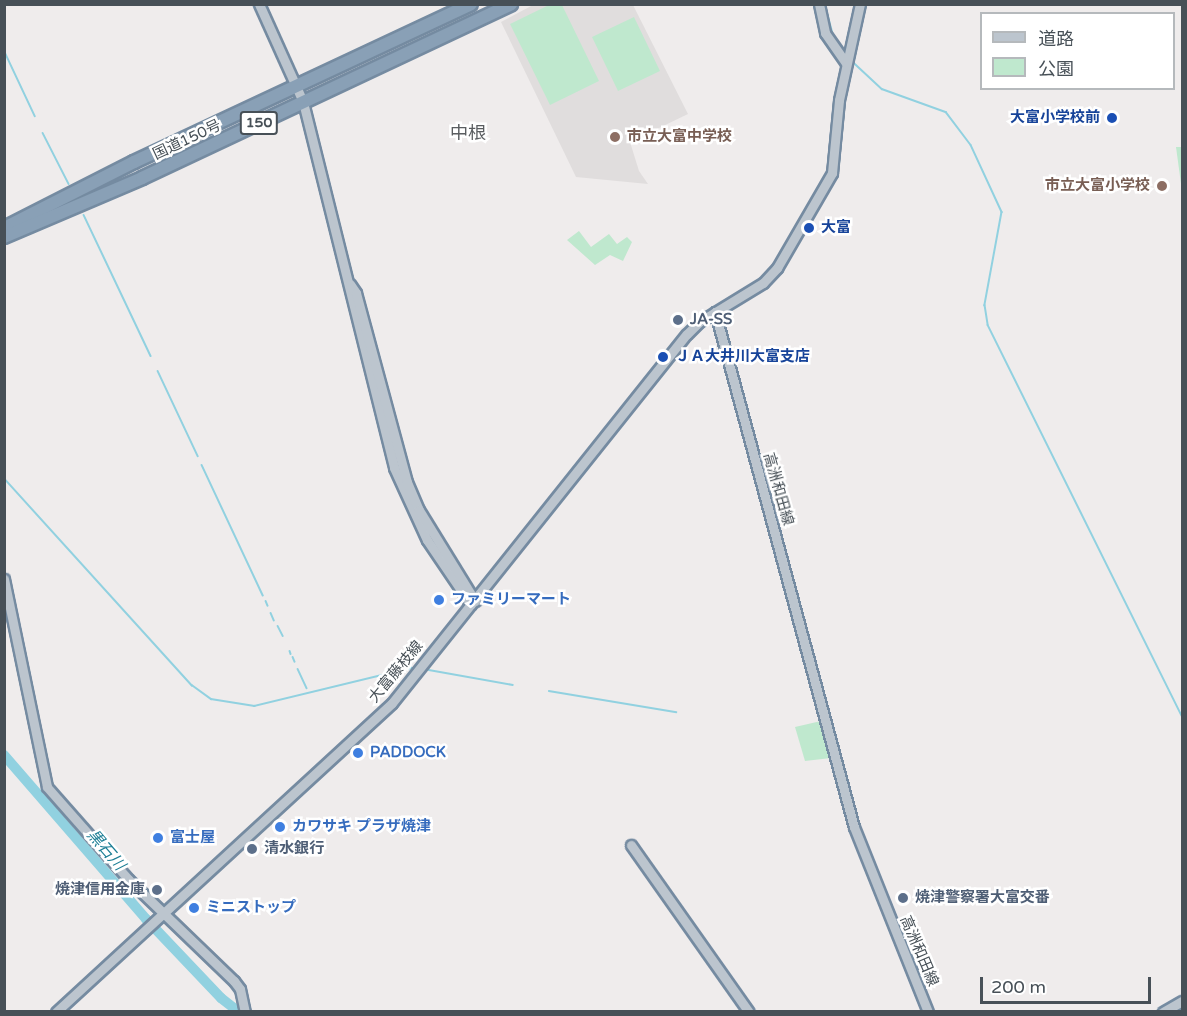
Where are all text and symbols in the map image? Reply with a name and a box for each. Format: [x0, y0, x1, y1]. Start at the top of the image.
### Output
legend [980, 12, 1175, 90]
text: 道路 [1038, 28, 1074, 50]
text: 公園 [1038, 58, 1074, 80]
place label: 大富小学校前 [1010, 109, 1100, 127]
marker: 大富小学校前 [1105, 111, 1119, 125]
road number: 150 [240, 112, 278, 134]
street label: 国道150号 [150, 116, 224, 164]
district label: 中根 [450, 122, 486, 144]
place label: 市立大富中学校 [627, 128, 732, 146]
marker: 市立大富中学校 [608, 130, 622, 144]
place label: 市立大富小学校 [1045, 177, 1150, 195]
marker: 市立大富小学校 [1155, 179, 1169, 193]
place label: 大富 [821, 219, 851, 237]
marker: 大富 [802, 221, 816, 235]
place label: JA-SS [690, 311, 732, 329]
marker: JA-SS [671, 313, 685, 327]
place label: ＪＡ大井川大富支店 [675, 348, 810, 366]
marker: ＪＡ大井川大富支店 [656, 350, 670, 364]
street label: 高洲和田線 [759, 450, 797, 528]
place label: ファミリーマート [451, 591, 571, 609]
marker: ファミリーマート [432, 593, 446, 607]
street label: 大富藤枝線 [365, 637, 427, 707]
place label: PADDOCK [370, 744, 446, 762]
marker: PADDOCK [351, 746, 365, 760]
place label: カワサキ プラザ焼津 [292, 818, 431, 836]
marker: カワサキ プラザ焼津 [273, 820, 287, 834]
water label: 黒石川 [83, 826, 129, 874]
place label: 富士屋 [170, 829, 215, 847]
marker: 富士屋 [151, 831, 165, 845]
place label: 清水銀行 [264, 840, 324, 858]
marker: 清水銀行 [245, 842, 259, 856]
place label: 焼津信用金庫 [55, 881, 145, 899]
marker: 焼津信用金庫 [150, 883, 164, 897]
place label: 焼津警察署大富交番 [915, 889, 1050, 907]
marker: 焼津警察署大富交番 [896, 891, 910, 905]
place label: ミニストップ [206, 899, 296, 917]
marker: ミニストップ [187, 901, 201, 915]
street label: 高洲和田線 [896, 913, 942, 989]
scale bar [983, 965, 1154, 1003]
text: 200 m [991, 976, 1046, 998]

